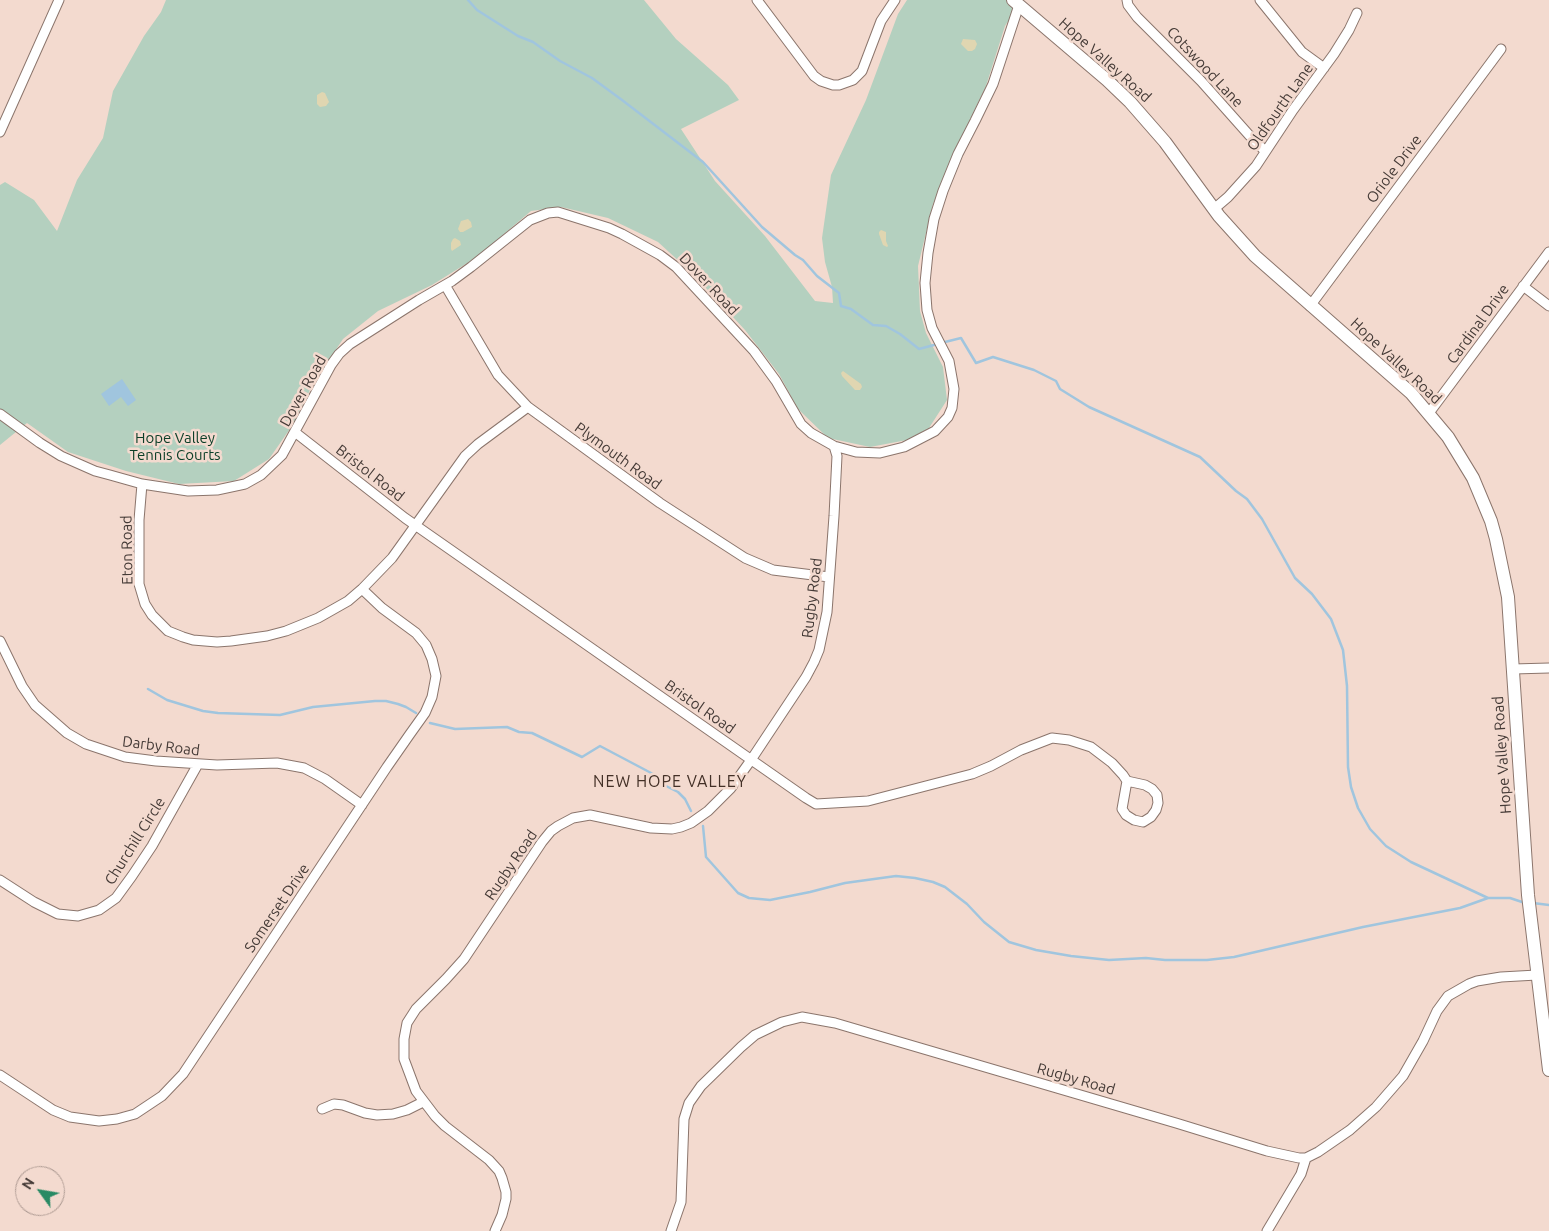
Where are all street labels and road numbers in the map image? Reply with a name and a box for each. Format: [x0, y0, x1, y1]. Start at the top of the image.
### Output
street label: Hope Valley Road [1055, 14, 1155, 106]
street label: Cotswood Lane [1163, 23, 1247, 111]
street label: Oldfourth Lane [1243, 60, 1317, 154]
street label: Oriole Drive [1362, 131, 1426, 207]
street label: Dover Road [676, 249, 742, 319]
street label: Cardinal Drive [1443, 281, 1513, 367]
street label: Hope Valley Road [1347, 314, 1445, 408]
street label: Dover Road [276, 352, 330, 430]
street label: Plymouth Road [571, 418, 665, 494]
street label: Bristol Road [332, 441, 408, 505]
street label: Eton Road [117, 515, 137, 585]
street label: Rugby Road [798, 557, 826, 639]
street label: Bristol Road [661, 676, 739, 738]
street label: Hope Valley Road [1489, 695, 1515, 815]
street label: Darby Road [121, 732, 201, 760]
street label: Churchill Circle [101, 794, 169, 888]
street label: Rugby Road [481, 827, 541, 903]
street label: Somerset Drive [241, 860, 313, 956]
street label: Rugby Road [1035, 1059, 1117, 1099]

